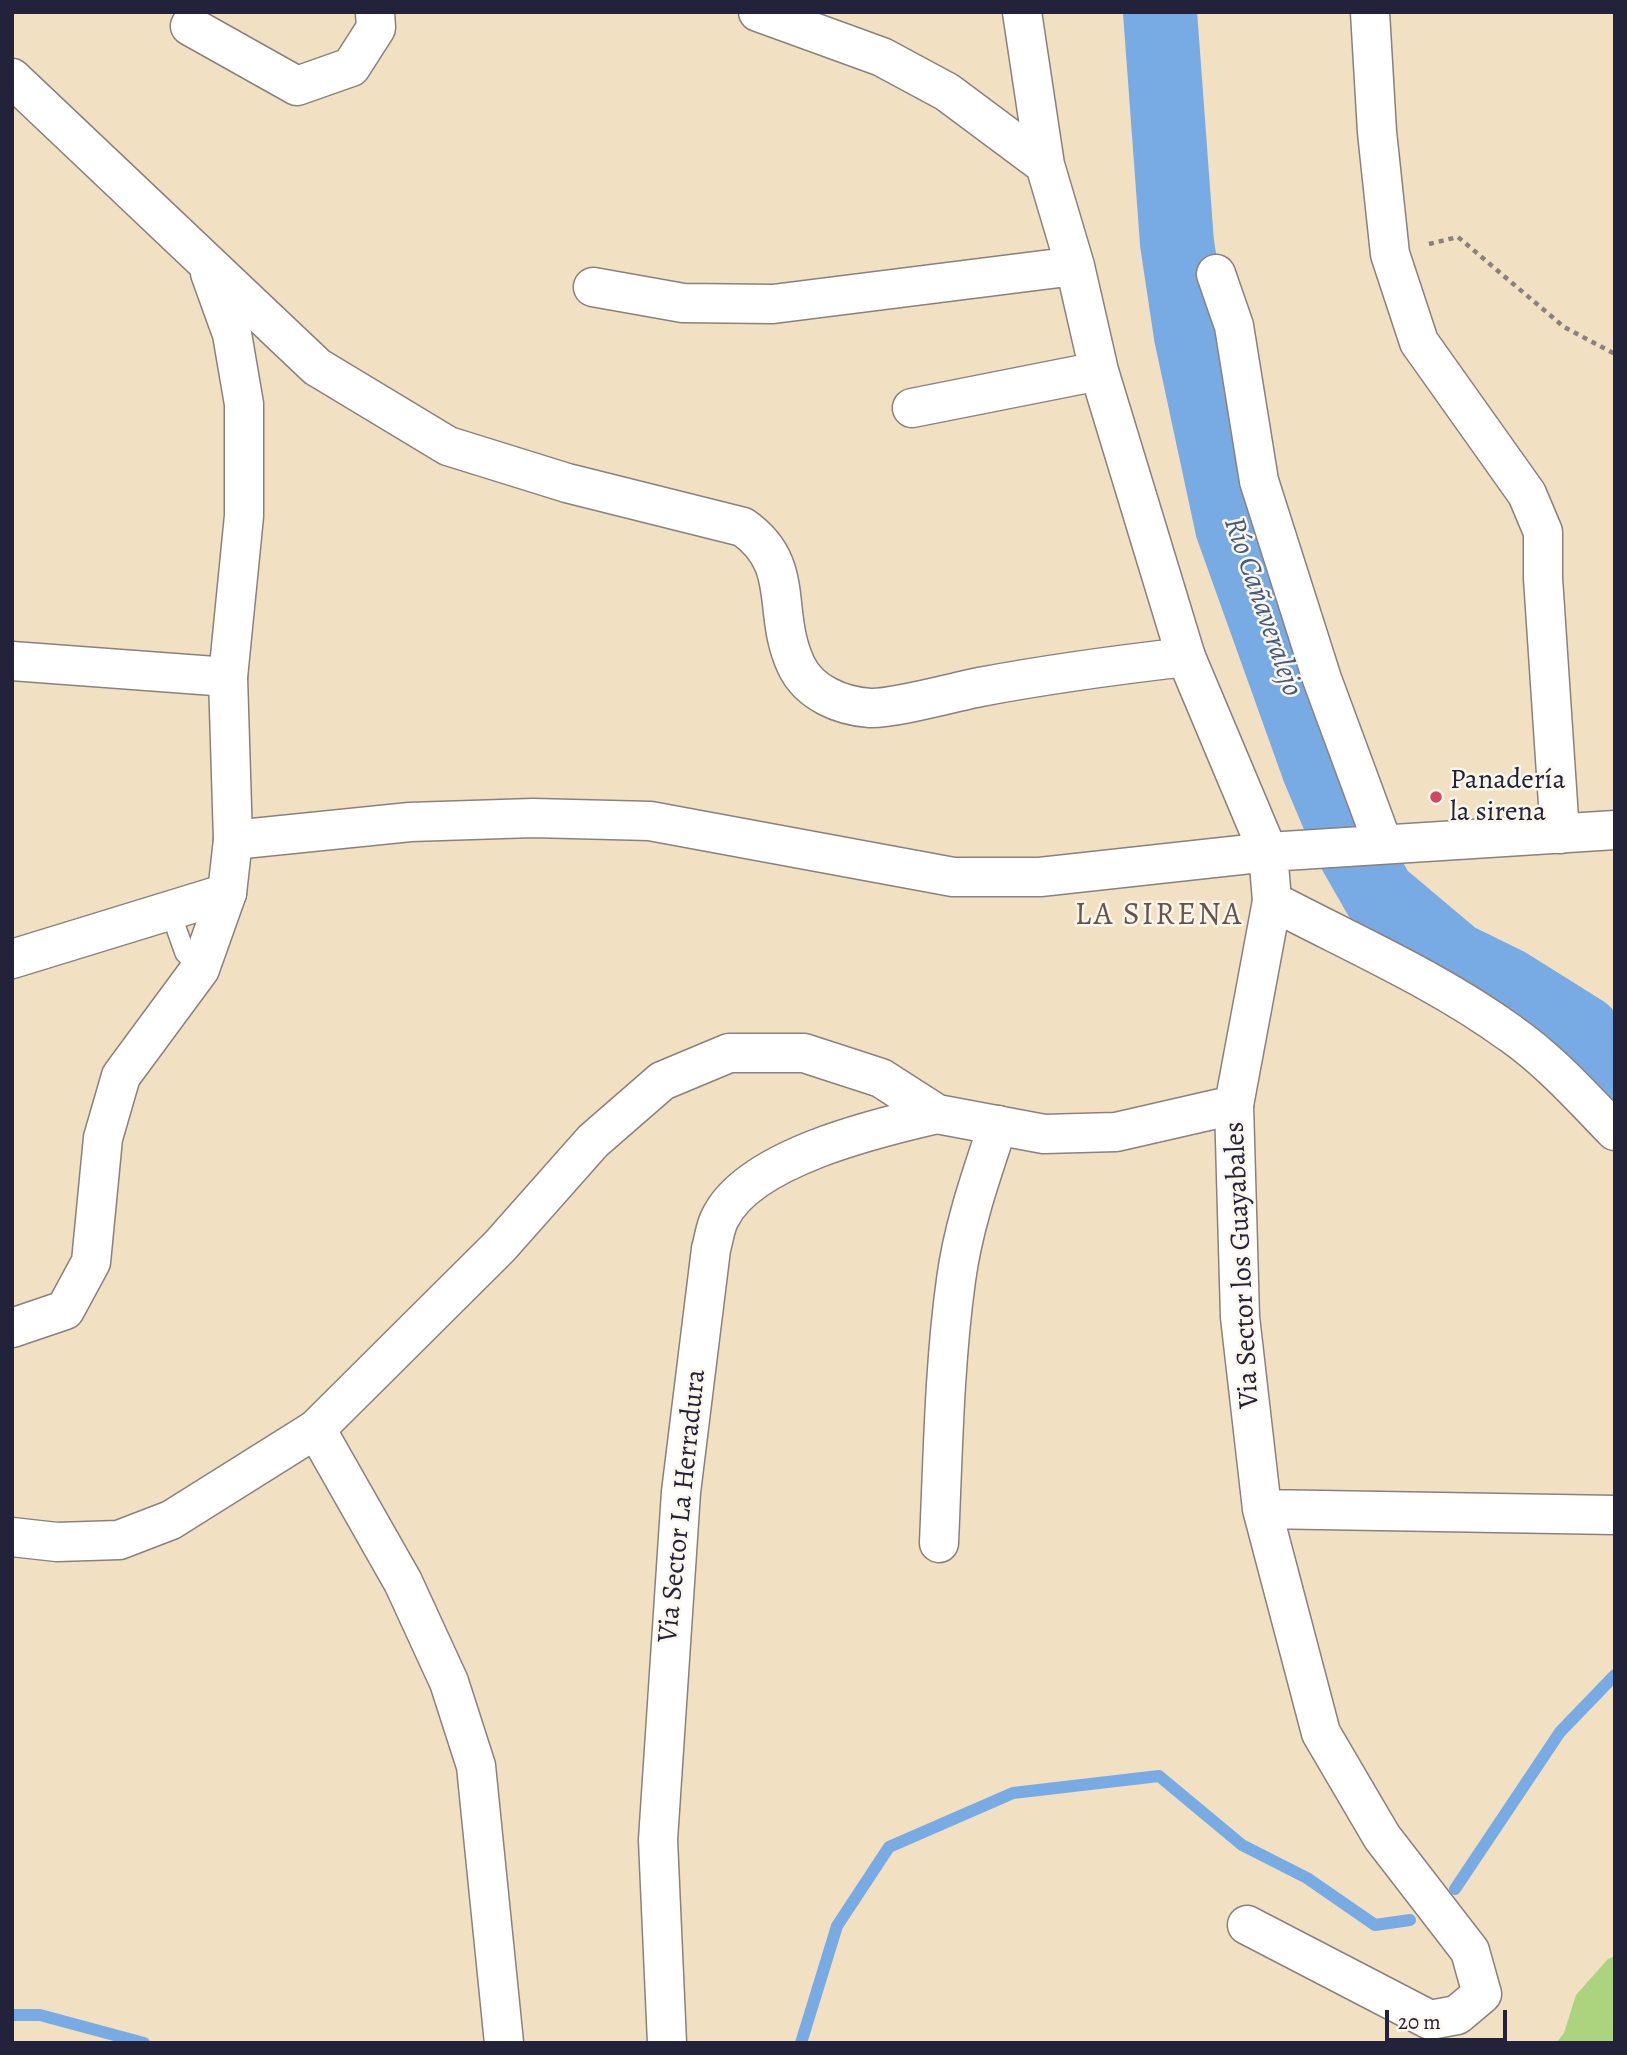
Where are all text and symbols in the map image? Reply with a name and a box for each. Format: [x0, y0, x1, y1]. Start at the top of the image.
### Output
water label: Río Cañaveralejo [1215, 513, 1309, 701]
place label: Panadería la sirena [1450, 764, 1566, 830]
marker: Panadería la sirena [1428, 789, 1444, 805]
district label: LA SIRENA [1076, 897, 1242, 935]
street label: Via Sector los Guayabales [1219, 1121, 1267, 1409]
street label: Via Sector La Herradura [652, 1368, 714, 1644]
scale bar [1389, 1996, 1512, 2040]
text: 20 m [1398, 2008, 1441, 2036]

